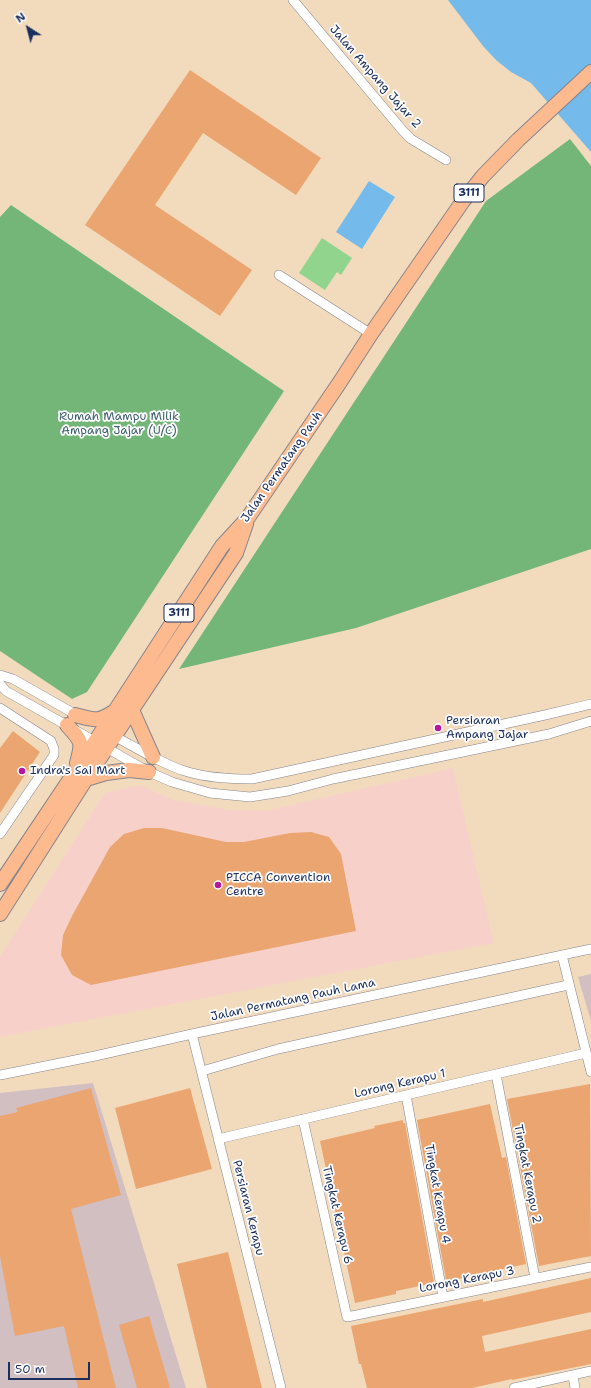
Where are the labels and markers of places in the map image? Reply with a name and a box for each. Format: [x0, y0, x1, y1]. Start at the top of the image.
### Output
place label: Persiaran Ampang Jajar [446, 714, 528, 742]
marker: Persiaran Ampang Jajar [433, 723, 443, 733]
place label: Indra's Sai Mart [30, 764, 125, 778]
marker: Indra's Sai Mart [17, 766, 27, 776]
place label: PICCA Convention Centre [226, 871, 330, 899]
marker: PICCA Convention Centre [213, 880, 223, 890]

